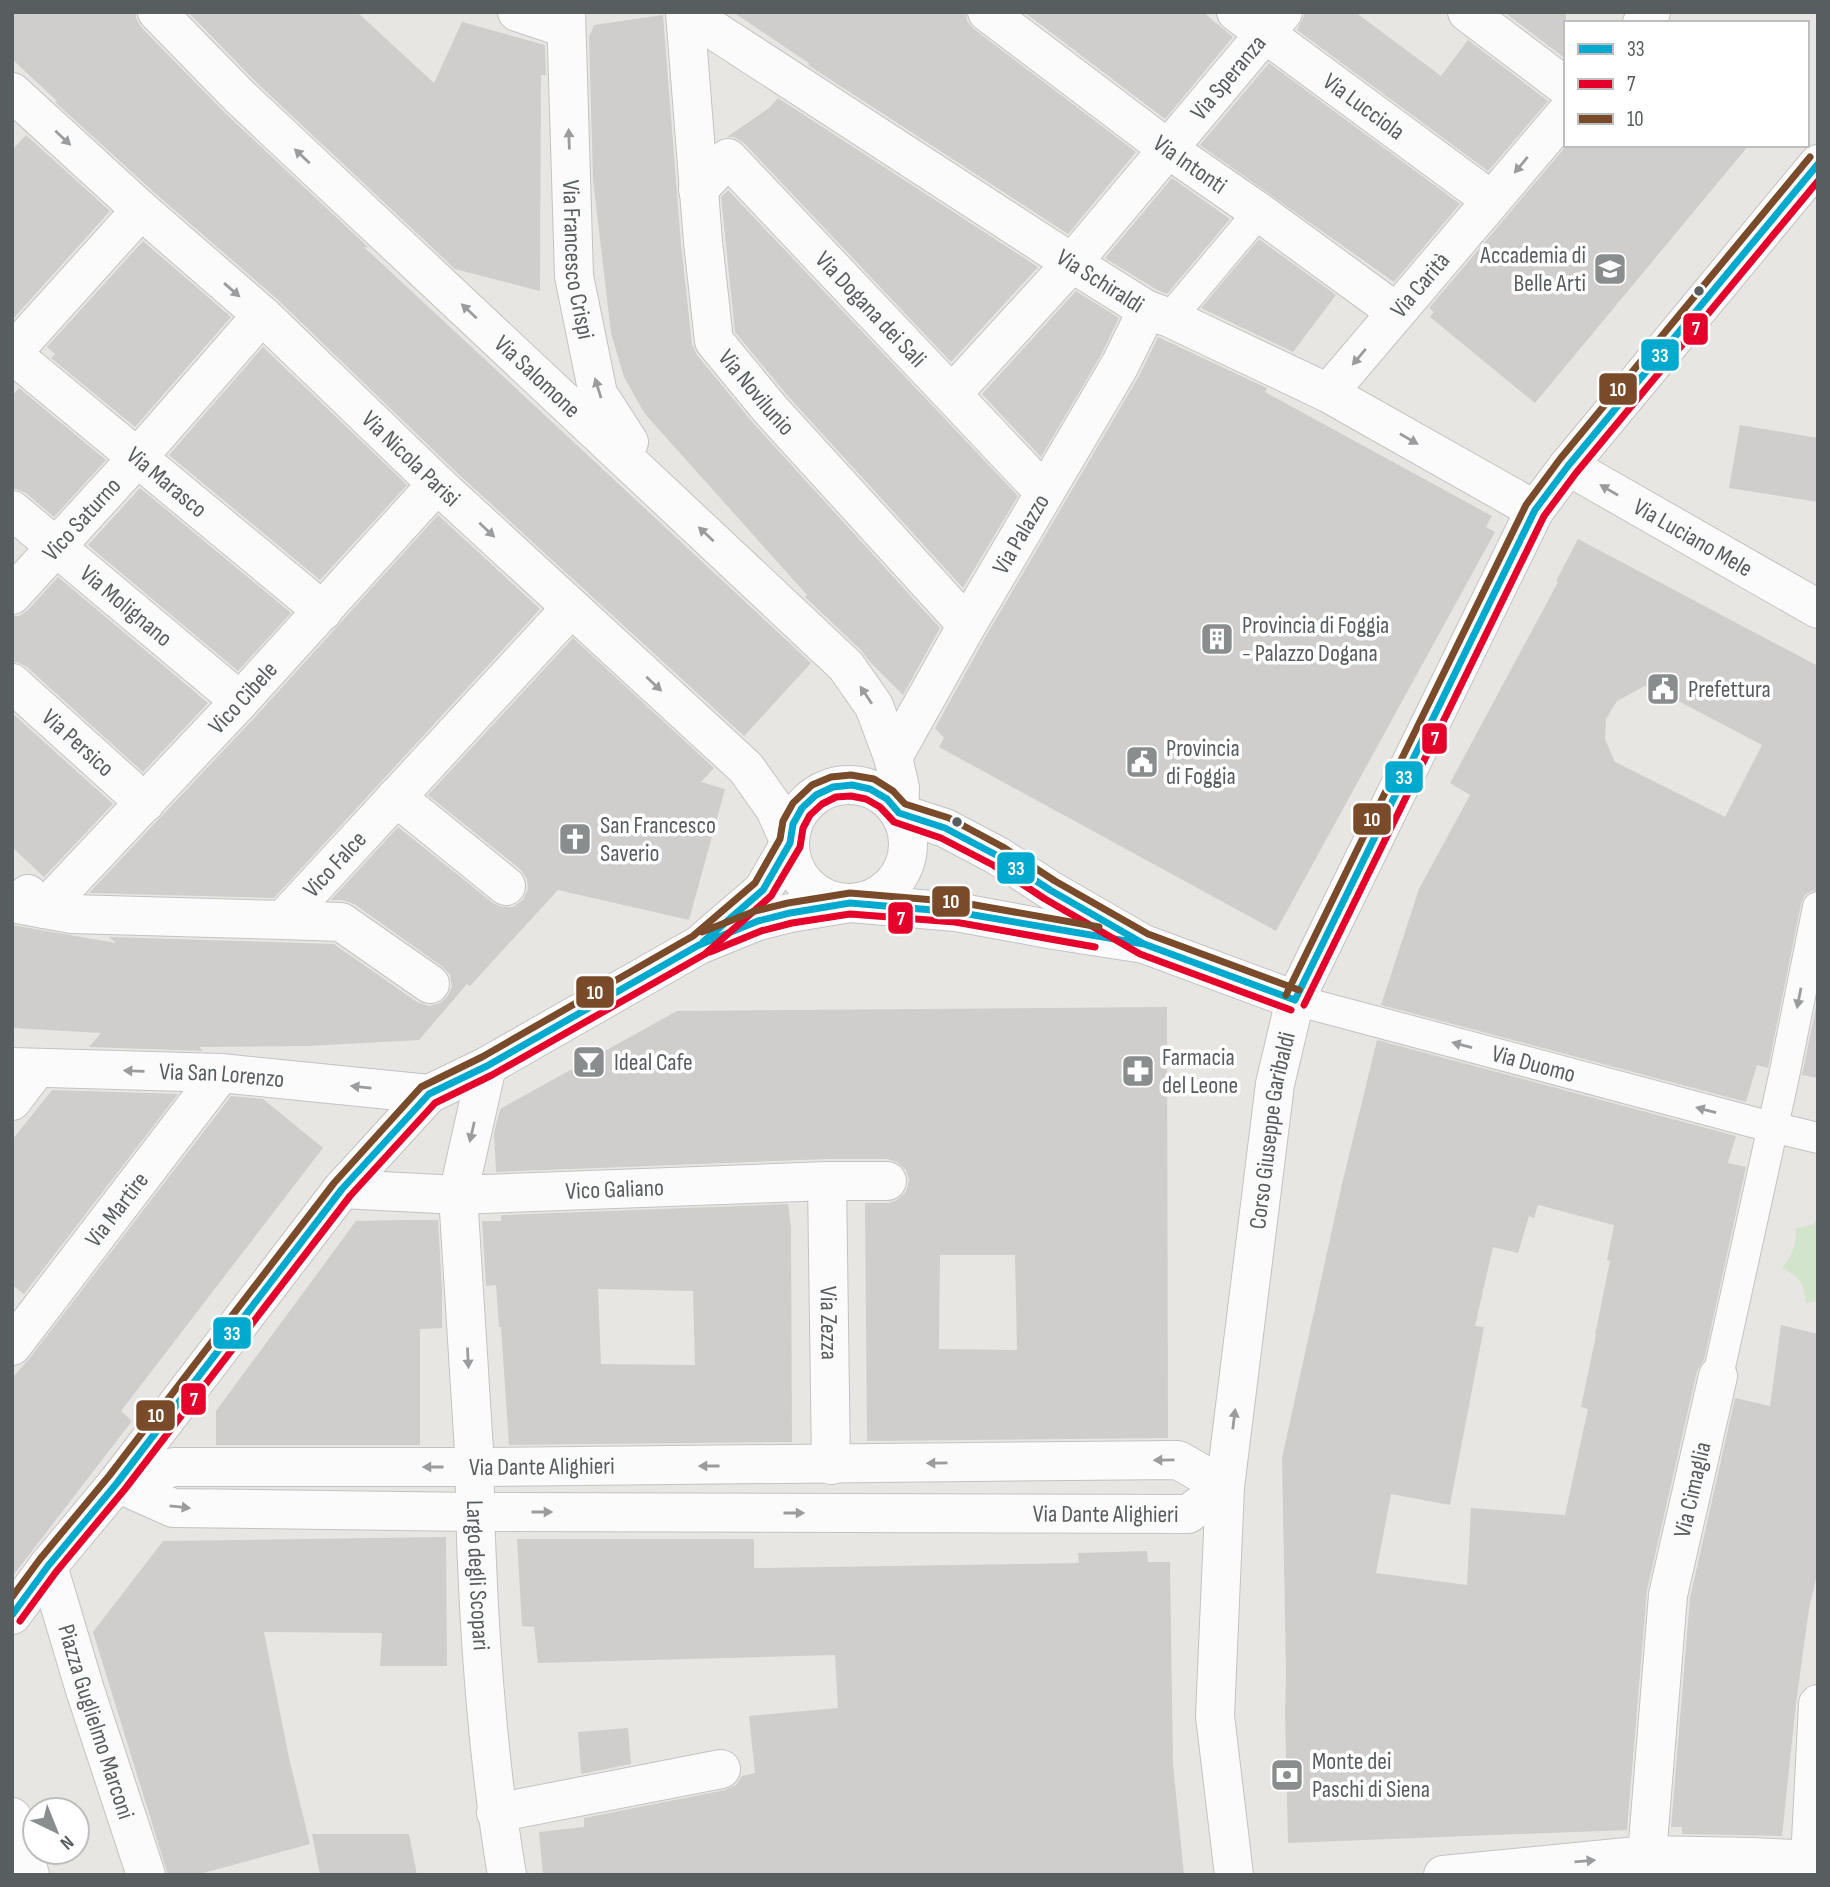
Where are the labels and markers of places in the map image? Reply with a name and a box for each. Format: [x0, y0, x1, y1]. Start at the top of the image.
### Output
place label: Accademia di Belle Arti [1479, 241, 1586, 298]
school or university icon: Accademia di Belle Arti [1591, 250, 1629, 288]
unlabelled marker [1692, 284, 1706, 298]
place label: Provincia di Foggia - Palazzo Dogana [1242, 611, 1389, 668]
building icon: Provincia di Foggia - Palazzo Dogana [1198, 620, 1236, 658]
public building icon: Prefettura [1644, 670, 1682, 708]
place label: Prefettura [1688, 675, 1771, 704]
place label: Provincia di Foggia [1166, 734, 1240, 791]
public building icon: Provincia di Foggia [1123, 743, 1161, 781]
place label: San Francesco Saverio [600, 811, 716, 868]
unlabelled marker [950, 815, 964, 829]
church icon: San Francesco Saverio [556, 820, 594, 858]
bar icon: Ideal Cafe [570, 1043, 608, 1081]
place label: Farmacia del Leone [1162, 1043, 1238, 1100]
place label: Ideal Cafe [614, 1048, 693, 1077]
pharmacy icon: Farmacia del Leone [1119, 1052, 1157, 1090]
place label: Monte dei Paschi di Siena [1312, 1747, 1430, 1804]
bank icon: Monte dei Paschi di Siena [1268, 1756, 1306, 1794]

